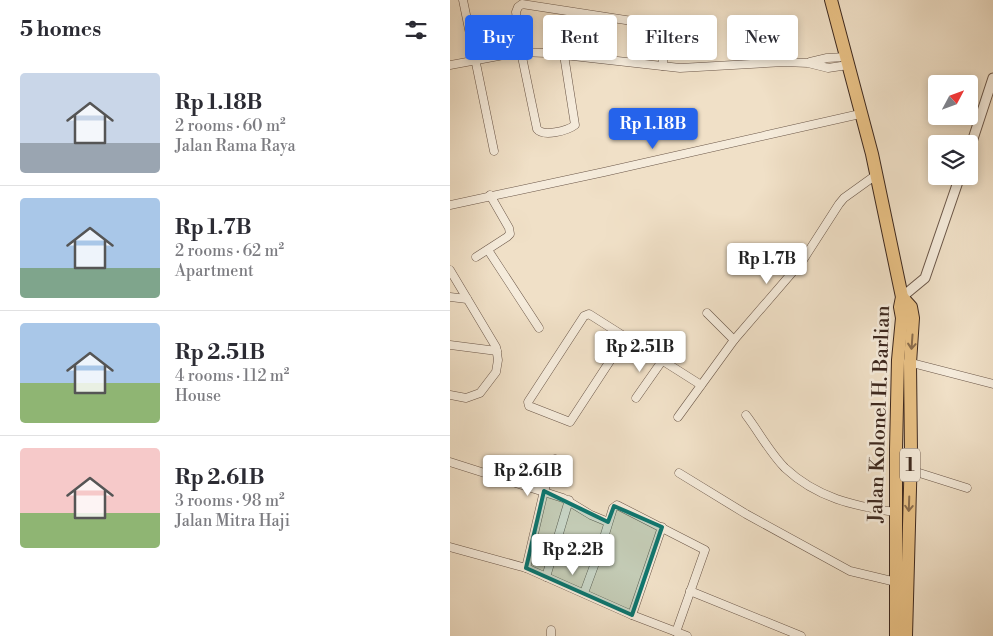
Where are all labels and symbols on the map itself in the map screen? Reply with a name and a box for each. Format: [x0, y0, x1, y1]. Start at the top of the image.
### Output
north arrow [928, 75, 978, 125]
pin: Rp 1.18B [601, 108, 705, 150]
pin: Rp 1.7B [721, 242, 813, 285]
street label: Jalan Kolonel H. Barlian [864, 305, 896, 524]
pin: Rp 2.51B [588, 330, 692, 373]
one-way arrow [907, 334, 916, 350]
road number: 1 [900, 448, 920, 482]
pin: Rp 2.61B [476, 454, 580, 497]
one-way arrow [905, 496, 914, 512]
pin: Rp 2.2B [527, 534, 619, 576]

